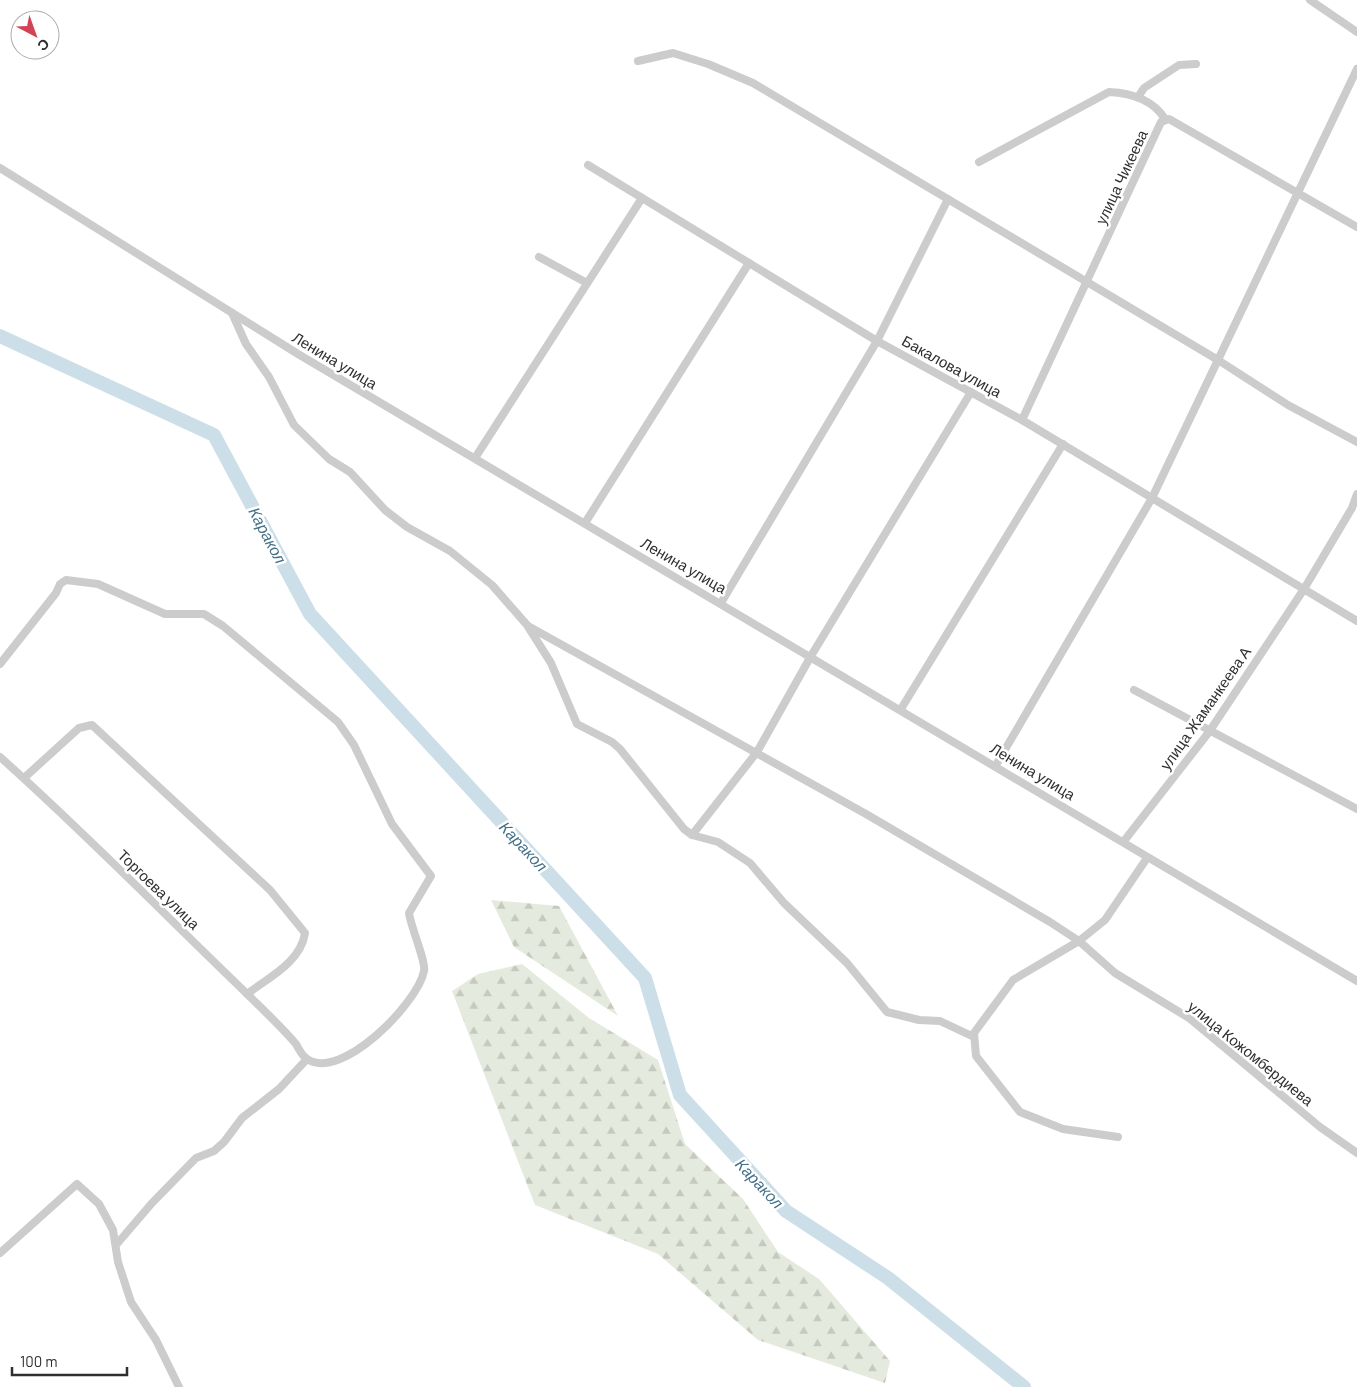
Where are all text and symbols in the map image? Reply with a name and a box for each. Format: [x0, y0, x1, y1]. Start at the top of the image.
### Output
north arrow [10, 10, 60, 60]
text: С [34, 35, 53, 55]
street label: улица Чикеева [1091, 126, 1151, 227]
street label: Ленина улица [289, 328, 381, 393]
street label: Бакалова улица [899, 331, 1006, 401]
water label: Каракол [245, 503, 291, 567]
street label: Ленина улица [638, 533, 731, 597]
street label: улица Жаманкеева А [1156, 643, 1254, 773]
street label: Ленина улица [987, 739, 1079, 804]
water label: Каракол [496, 817, 552, 875]
street label: Торгоева улица [114, 845, 204, 933]
street label: улица Кожомбердиева [1185, 997, 1318, 1110]
water label: Каракол [732, 1154, 788, 1212]
scale bar [12, 1344, 128, 1376]
text: 100 m [20, 1352, 58, 1370]

